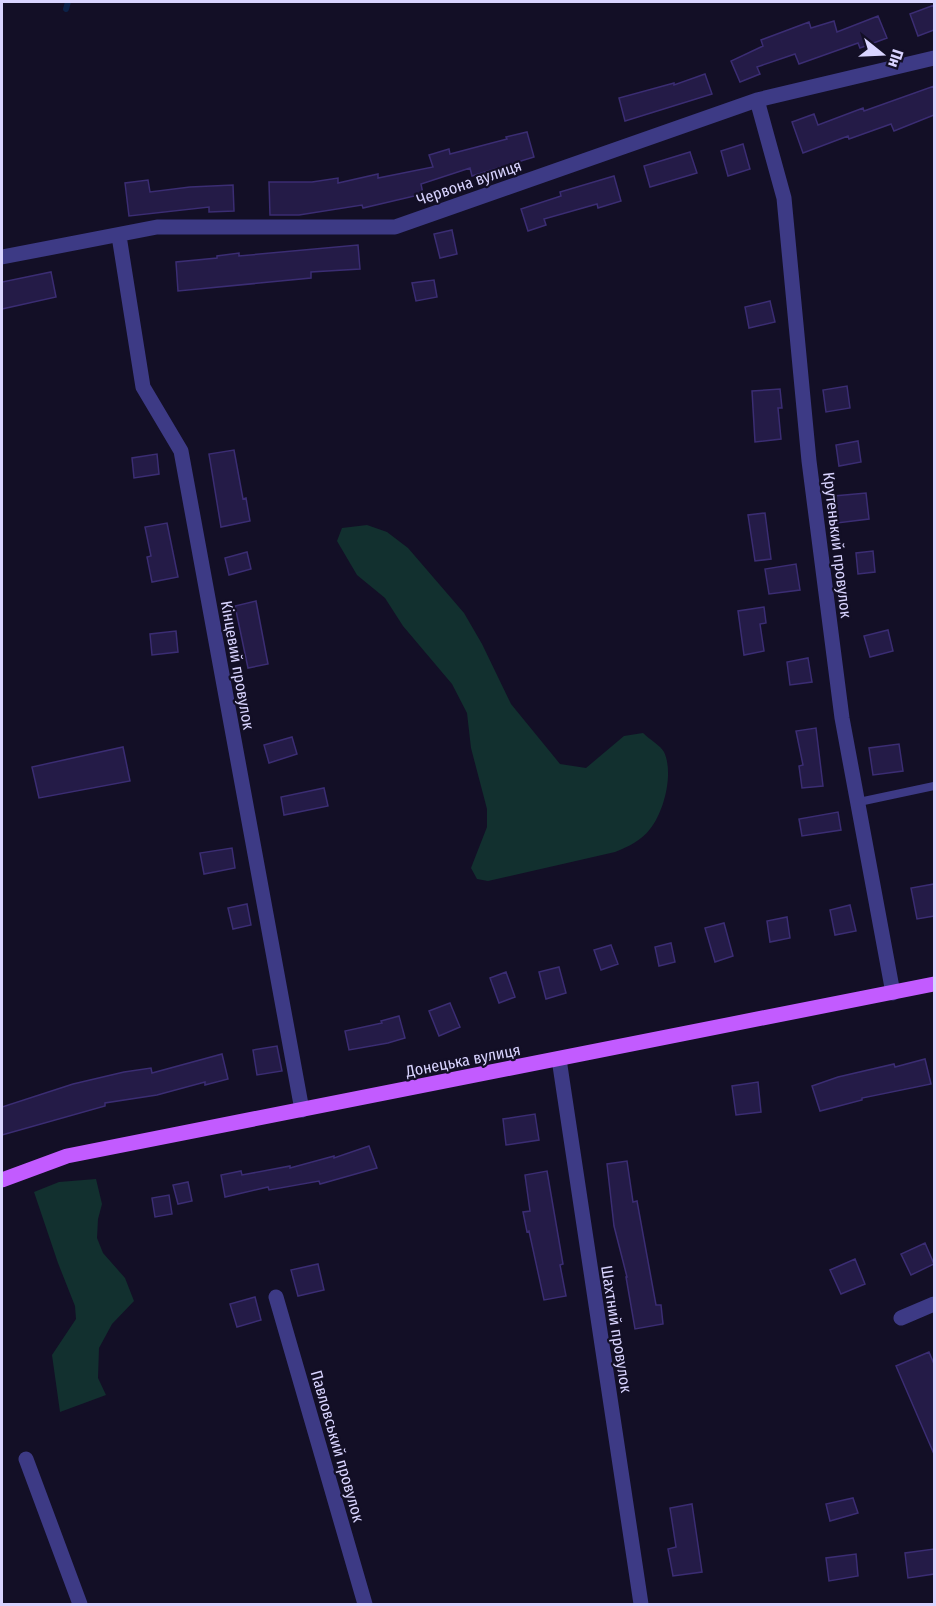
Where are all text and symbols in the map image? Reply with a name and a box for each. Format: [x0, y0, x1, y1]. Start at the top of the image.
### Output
north arrow [852, 24, 912, 84]
text: Пн [884, 47, 908, 70]
street label: Червона вулиця [414, 156, 524, 209]
street label: Крутенький провулок [819, 471, 856, 620]
street label: Кінцевий провулок [217, 599, 258, 732]
street label: Донецька вулиця [403, 1040, 522, 1081]
street label: Шахтний провулок [597, 1264, 636, 1394]
street label: Павловський провулок [307, 1368, 368, 1525]

